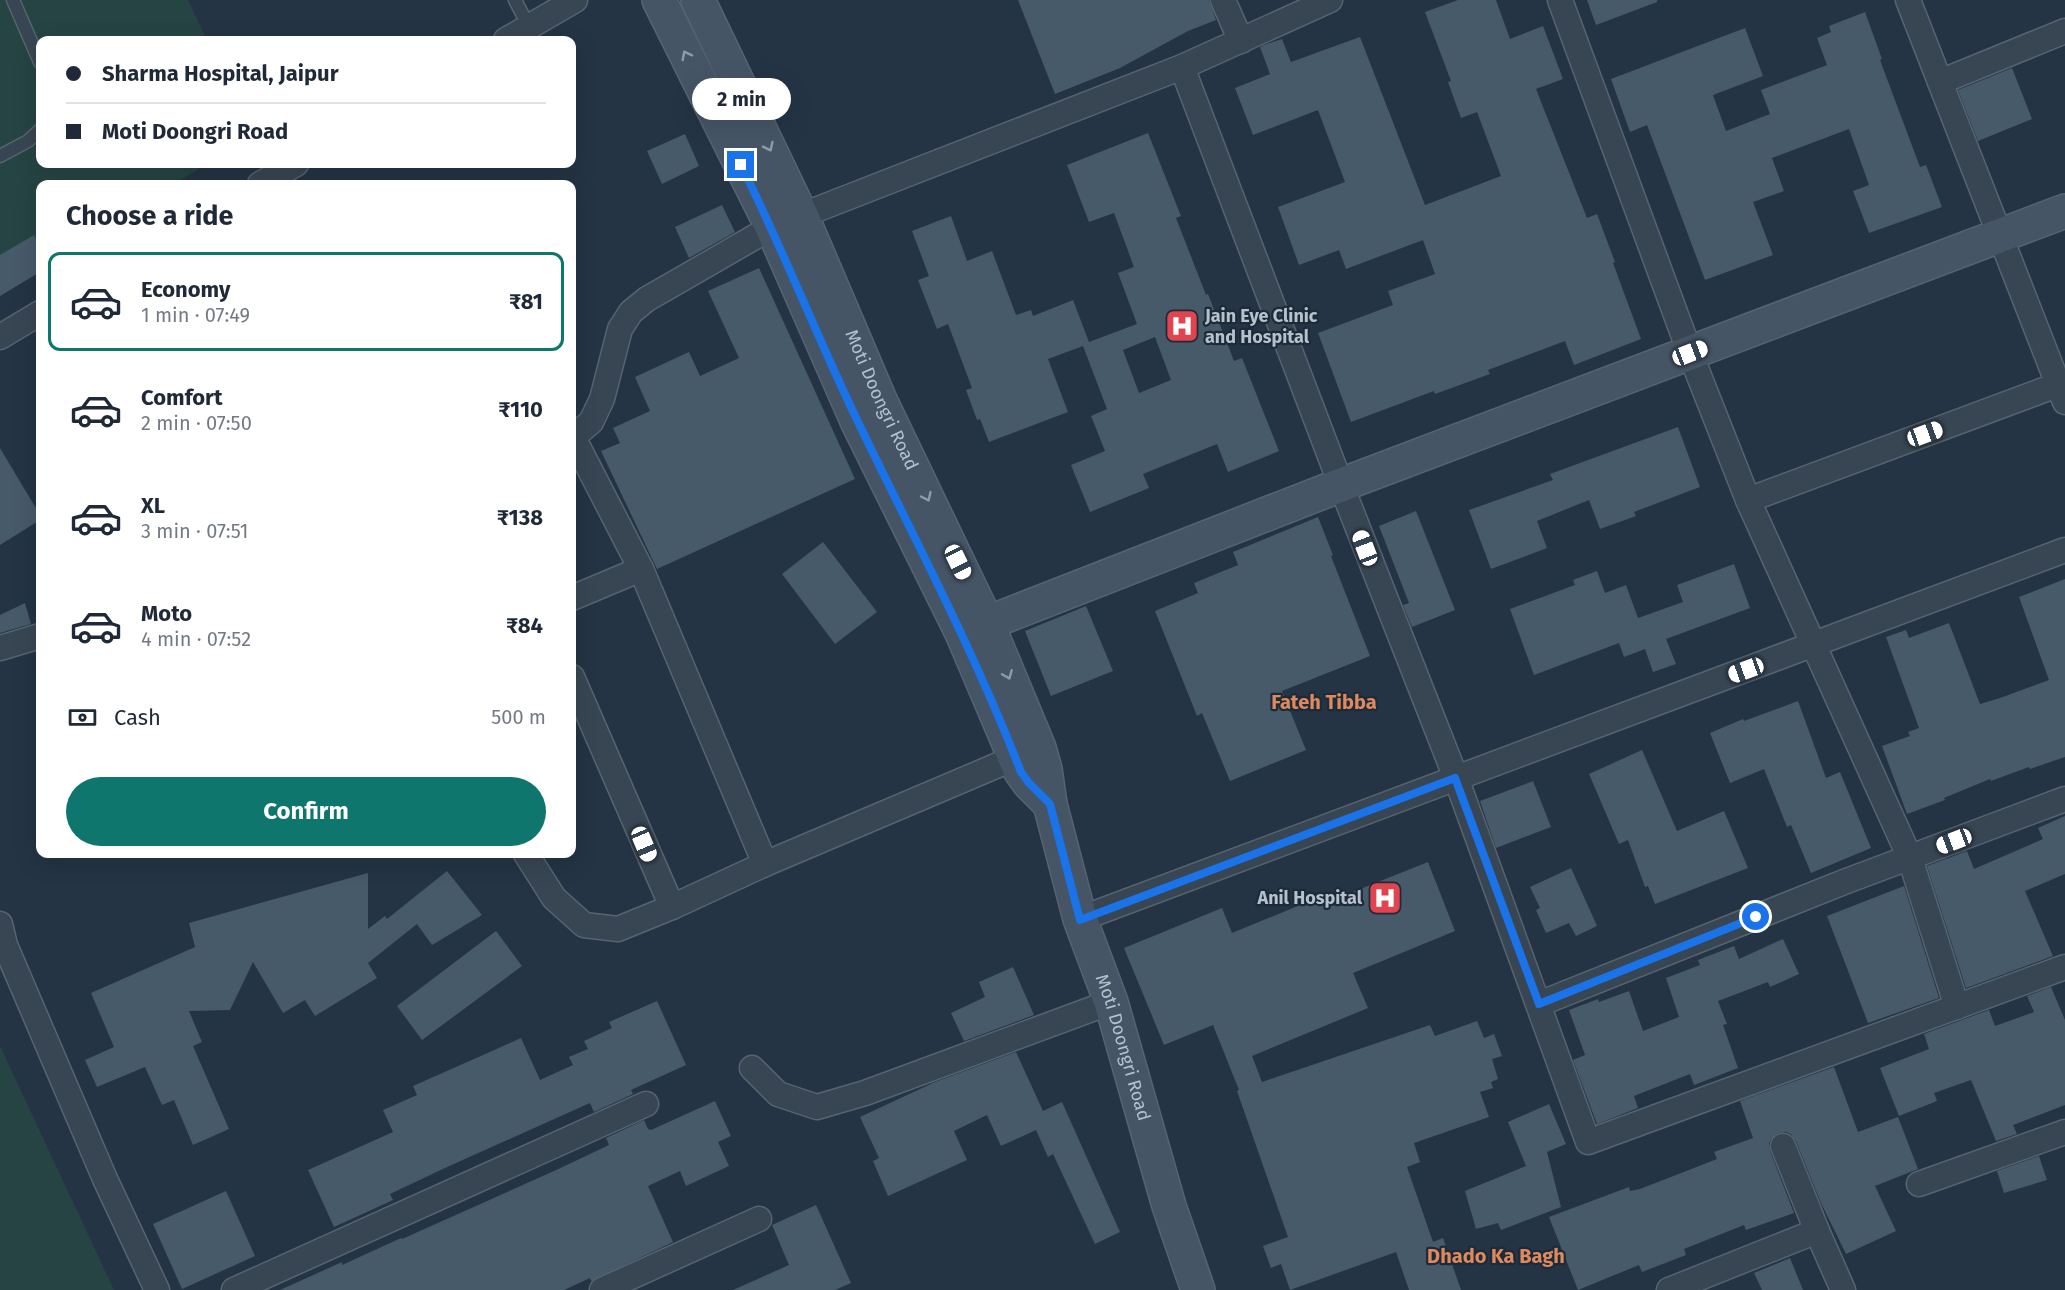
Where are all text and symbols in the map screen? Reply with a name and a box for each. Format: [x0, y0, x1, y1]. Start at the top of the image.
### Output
one-way arrow [682, 50, 693, 61]
text: Sharma Hospital, Jaipur [102, 60, 339, 87]
callout: 2 min [692, 78, 790, 120]
text: 2 min [717, 87, 766, 111]
text: Moti Doongri Road [102, 118, 288, 145]
one-way arrow [762, 141, 773, 152]
route end [727, 151, 754, 178]
text: Choose a ride [66, 200, 233, 232]
icon: car [69, 275, 123, 329]
text: Economy [141, 276, 230, 303]
text: ₹81 [509, 288, 543, 315]
text: 1 min · 07:49 [141, 303, 250, 327]
place label: Jain Eye Clinic and Hospital [1204, 305, 1318, 348]
hospital icon: Jain Eye Clinic and Hospital [1164, 308, 1200, 344]
street label: Moti Doongri Road [840, 326, 923, 474]
car [1670, 338, 1710, 368]
icon: car [69, 383, 123, 437]
text: Comfort [141, 384, 222, 411]
text: ₹110 [498, 396, 543, 423]
text: 2 min · 07:50 [141, 411, 252, 435]
car [1905, 419, 1945, 449]
icon: car [69, 491, 123, 545]
one-way arrow [919, 491, 931, 502]
text: XL [141, 492, 165, 519]
text: ₹138 [497, 504, 543, 531]
text: 3 min · 07:51 [141, 519, 248, 543]
car [1350, 528, 1380, 568]
car [942, 542, 974, 582]
icon: car [69, 599, 123, 653]
text: Moto [141, 600, 192, 627]
text: ₹84 [506, 612, 543, 639]
text: 4 min · 07:52 [141, 627, 251, 651]
car [1726, 655, 1766, 685]
one-way arrow [1001, 668, 1013, 679]
district label: Fateh Tibba [1271, 690, 1377, 714]
icon: cash [66, 701, 99, 734]
text: Cash [114, 704, 161, 731]
text: 500 m [491, 705, 546, 729]
button: Confirm [66, 777, 546, 846]
car [629, 824, 659, 864]
car [1934, 826, 1974, 856]
hospital icon: Anil Hospital [1367, 880, 1403, 916]
place label: Anil Hospital [1257, 887, 1363, 909]
route start [1742, 903, 1769, 930]
street label: Moti Doongri Road [1091, 971, 1155, 1123]
district label: Dhado Ka Bagh [1427, 1244, 1565, 1268]

